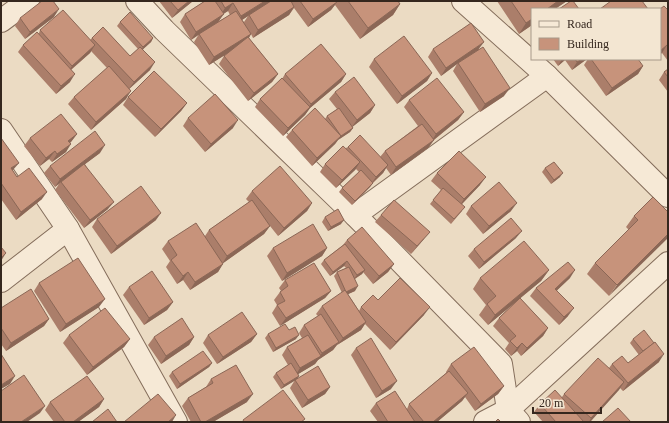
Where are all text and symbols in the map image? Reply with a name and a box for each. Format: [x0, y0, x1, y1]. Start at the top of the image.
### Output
legend [531, 8, 661, 60]
text: Road [567, 17, 592, 31]
text: Building [567, 37, 609, 51]
scale bar [533, 389, 601, 415]
text: 20 m [539, 396, 564, 410]

